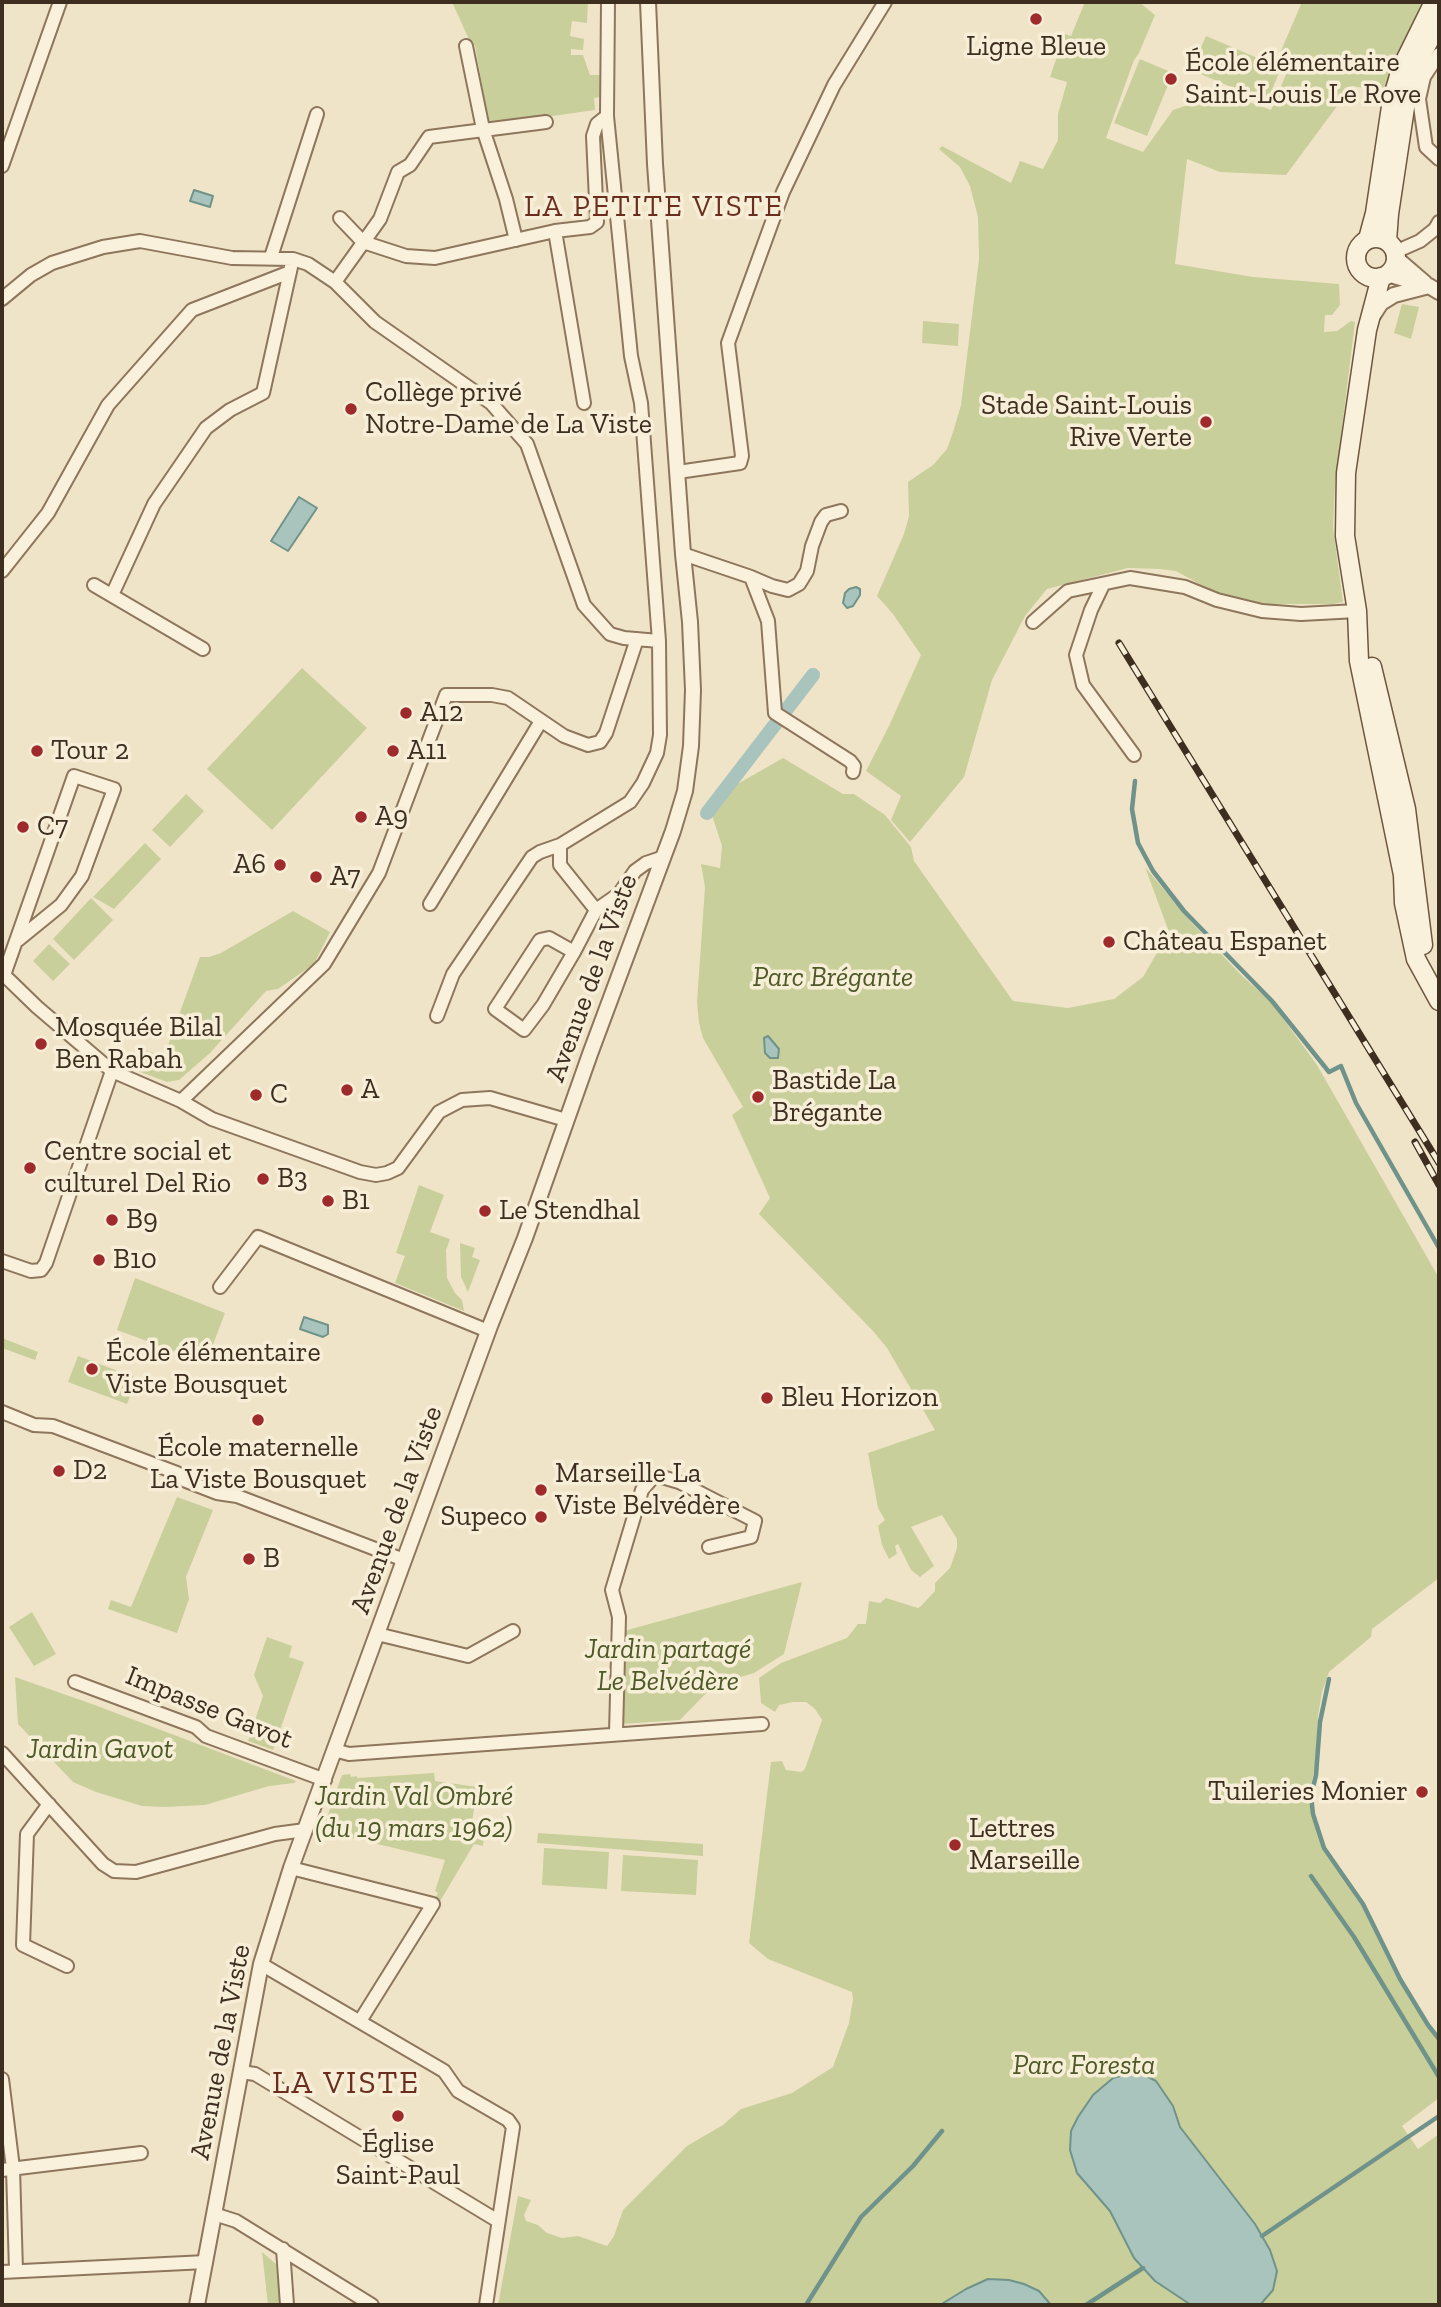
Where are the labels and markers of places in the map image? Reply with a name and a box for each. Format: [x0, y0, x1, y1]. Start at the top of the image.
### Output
marker: Ligne Bleue [1028, 11, 1044, 27]
place label: Ligne Bleue [966, 30, 1106, 64]
place label: École élémentaire Saint-Louis Le Rove [1185, 46, 1421, 112]
marker: École élémentaire Saint-Louis Le Rove [1163, 71, 1179, 87]
place label: Collège privé Notre-Dame de La Viste [365, 376, 652, 442]
place label: Stade Saint-Louis Rive Verte [981, 389, 1192, 455]
marker: Collège privé Notre-Dame de La Viste [343, 401, 359, 417]
marker: Stade Saint-Louis Rive Verte [1198, 414, 1214, 430]
place label: A12 [420, 696, 463, 730]
marker: A12 [398, 705, 414, 721]
place label: Tour 2 [51, 734, 129, 768]
place label: A11 [407, 734, 447, 768]
marker: Tour 2 [29, 743, 45, 759]
marker: A11 [385, 743, 401, 759]
place label: A9 [375, 800, 408, 834]
marker: A9 [353, 809, 369, 825]
place label: C7 [37, 810, 68, 844]
marker: C7 [15, 819, 31, 835]
place label: A6 [233, 848, 266, 882]
marker: A6 [272, 857, 288, 873]
place label: A7 [330, 860, 360, 894]
marker: A7 [308, 869, 324, 885]
place label: Château Espanet [1123, 925, 1327, 959]
marker: Château Espanet [1101, 934, 1117, 950]
place label: Mosquée Bilal Ben Rabah [55, 1011, 222, 1077]
marker: Mosquée Bilal Ben Rabah [33, 1036, 49, 1052]
place label: Bastide La Brégante [772, 1064, 897, 1130]
place label: A [361, 1073, 379, 1107]
place label: C [270, 1078, 288, 1112]
marker: A [339, 1082, 355, 1098]
marker: C [248, 1087, 264, 1103]
marker: Bastide La Brégante [750, 1089, 766, 1105]
place label: Centre social et culturel Del Rio [44, 1135, 231, 1201]
marker: Centre social et culturel Del Rio [22, 1160, 38, 1176]
place label: B3 [277, 1162, 308, 1196]
marker: B3 [255, 1171, 271, 1187]
place label: B1 [342, 1184, 370, 1218]
marker: B1 [320, 1193, 336, 1209]
place label: Le Stendhal [499, 1194, 640, 1228]
place label: B9 [126, 1203, 158, 1237]
marker: Le Stendhal [477, 1203, 493, 1219]
marker: B9 [104, 1212, 120, 1228]
place label: B10 [113, 1243, 157, 1277]
marker: B10 [91, 1252, 107, 1268]
place label: École élémentaire Viste Bousquet [106, 1336, 321, 1402]
marker: École élémentaire Viste Bousquet [84, 1361, 100, 1377]
place label: Bleu Horizon [781, 1381, 938, 1415]
marker: Bleu Horizon [759, 1390, 775, 1406]
marker: École maternelle La Viste Bousquet [250, 1412, 266, 1428]
place label: École maternelle La Viste Bousquet [150, 1431, 366, 1497]
place label: D2 [73, 1454, 107, 1488]
place label: Marseille La Viste Belvédère [555, 1457, 740, 1523]
marker: D2 [51, 1463, 67, 1479]
marker: Marseille La Viste Belvédère [533, 1482, 549, 1498]
place label: Supeco [441, 1500, 527, 1534]
marker: Supeco [533, 1509, 549, 1525]
place label: B [263, 1542, 280, 1576]
marker: B [241, 1551, 257, 1567]
place label: Tuileries Monier [1208, 1775, 1408, 1809]
marker: Tuileries Monier [1414, 1784, 1430, 1800]
place label: Lettres Marseille [969, 1812, 1080, 1878]
marker: Lettres Marseille [947, 1837, 963, 1853]
marker: Église Saint-Paul [390, 2108, 406, 2124]
place label: Église Saint-Paul [336, 2127, 460, 2193]

